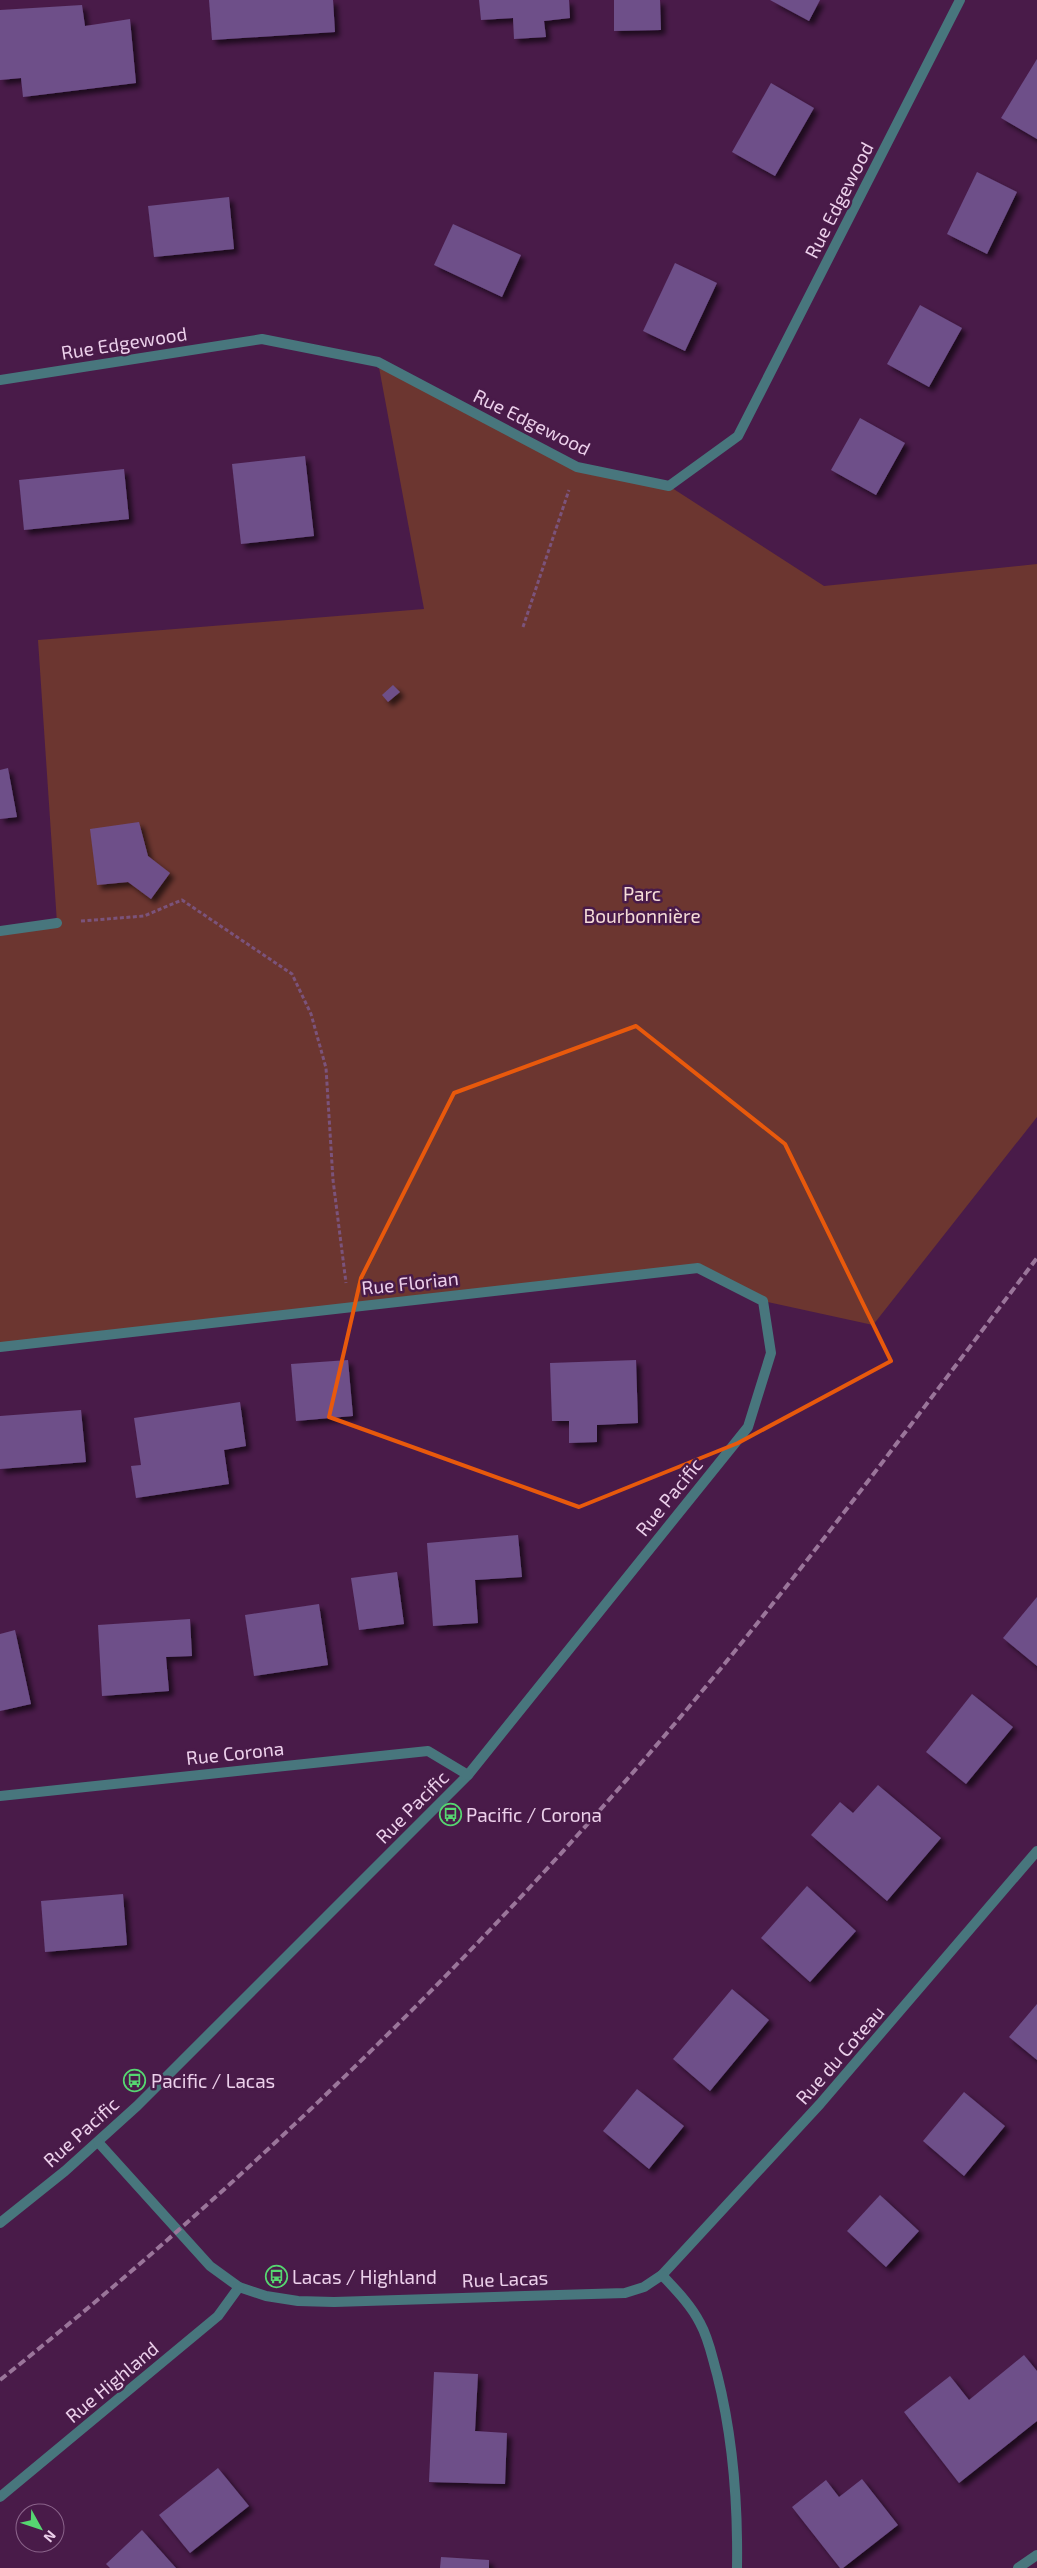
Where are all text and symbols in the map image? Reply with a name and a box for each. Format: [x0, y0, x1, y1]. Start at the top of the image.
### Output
street label: Rue Edgewood [799, 138, 878, 262]
street label: Rue Edgewood [59, 321, 189, 364]
street label: Rue Edgewood [470, 383, 594, 460]
park label: Parc Bourbonnière [583, 882, 701, 927]
street label: Rue Florian [360, 1266, 460, 1299]
street label: Rue Pacific [630, 1453, 707, 1540]
street label: Rue Corona [185, 1736, 285, 1769]
street label: Rue Pacific [370, 1765, 453, 1848]
bus stop icon: Pacific / Corona [438, 1803, 462, 1827]
place label: Pacific / Corona [466, 1803, 602, 1826]
street label: Rue du Coteau [791, 2001, 889, 2109]
bus stop icon: Pacific / Lacas [123, 2069, 147, 2093]
place label: Pacific / Lacas [151, 2069, 275, 2092]
street label: Rue Pacific [38, 2092, 123, 2171]
bus stop icon: Lacas / Highland [264, 2265, 288, 2289]
place label: Lacas / Highland [292, 2265, 437, 2288]
street label: Rue Lacas [461, 2265, 549, 2292]
street label: Rue Highland [61, 2336, 163, 2427]
north arrow [15, 2503, 65, 2553]
text: N [41, 2527, 60, 2546]

